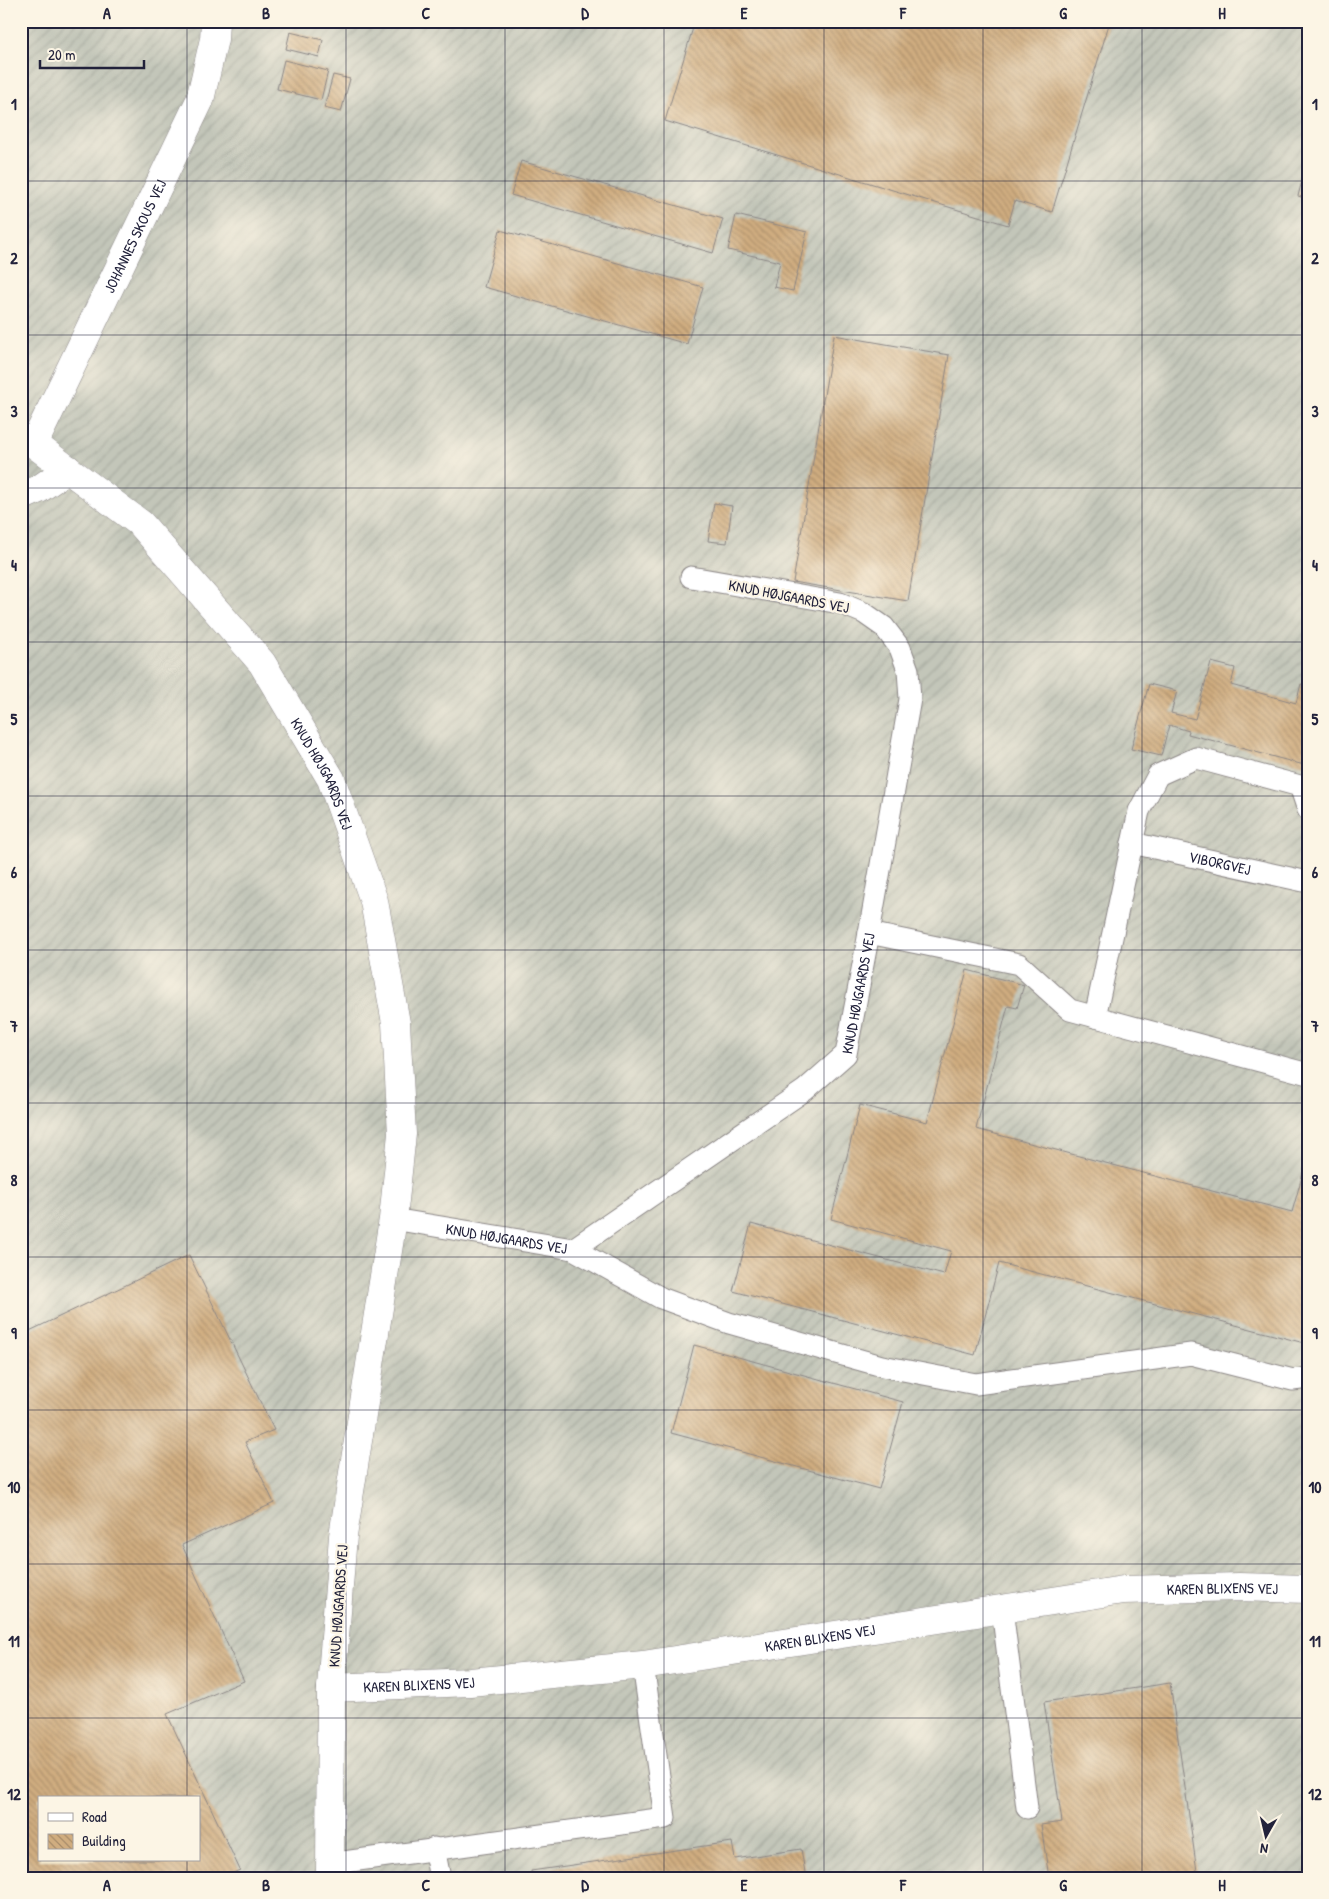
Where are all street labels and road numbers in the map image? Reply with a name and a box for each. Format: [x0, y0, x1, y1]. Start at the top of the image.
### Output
street label: JOHANNES SKOUS VEJ [98, 175, 171, 296]
street label: KNUD HØJGAARDS VEJ [727, 574, 852, 618]
street label: KNUD HØJGAARDS VEJ [286, 714, 359, 833]
street label: VIBORGVEJ [1187, 845, 1253, 880]
street label: KNUD HØJGAARDS VEJ [836, 931, 879, 1056]
street label: KNUD HØJGAARDS VEJ [444, 1217, 569, 1258]
street label: KNUD HØJGAARDS VEJ [323, 1544, 353, 1668]
street label: KAREN BLIXENS VEJ [1166, 1576, 1279, 1599]
street label: KAREN BLIXENS VEJ [763, 1618, 877, 1656]
street label: KAREN BLIXENS VEJ [363, 1671, 476, 1697]

